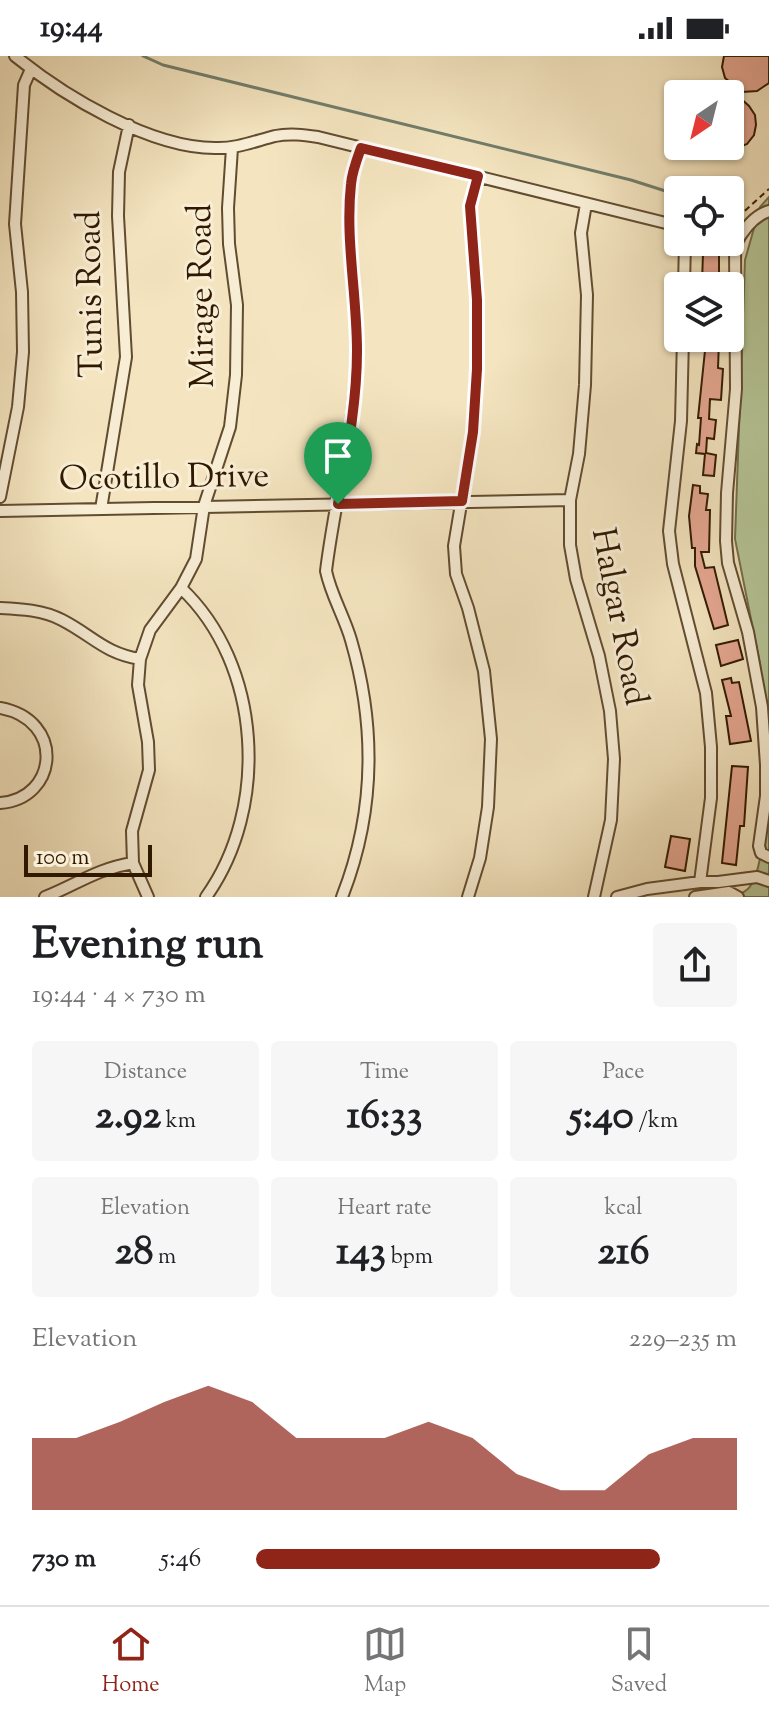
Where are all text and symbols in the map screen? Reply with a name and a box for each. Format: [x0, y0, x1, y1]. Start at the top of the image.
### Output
text: 19:44 [40, 7, 103, 50]
north arrow [664, 80, 744, 160]
map controls [664, 80, 744, 352]
button: locate [664, 176, 744, 256]
street label: Mirage Road [177, 203, 229, 389]
street label: Tunis Road [66, 210, 118, 378]
button: layers [664, 272, 744, 352]
pin [304, 422, 372, 504]
icon: arrive [316, 434, 360, 478]
street label: Ocotillo Drive [58, 453, 270, 505]
street label: Halgar Road [577, 524, 659, 710]
scale bar [24, 841, 152, 877]
text: 100 m [36, 843, 89, 875]
text: Evening run [32, 915, 264, 978]
button: share [653, 923, 737, 1007]
text: 19:44 · 4 × 730 m [32, 977, 206, 1014]
text: Distance [104, 1057, 187, 1089]
text: Time [360, 1057, 409, 1089]
text: Pace [602, 1057, 645, 1089]
text: 2.92 [95, 1089, 161, 1146]
text: 16:33 [347, 1089, 422, 1146]
text: 5:40 [569, 1089, 634, 1146]
text: km [161, 1106, 196, 1138]
text: /km [634, 1106, 678, 1138]
text: Elevation [101, 1193, 190, 1225]
text: Heart rate [338, 1193, 431, 1225]
text: kcal [605, 1193, 642, 1225]
text: 28 [115, 1225, 153, 1282]
text: 143 [336, 1225, 386, 1282]
text: 216 [597, 1225, 650, 1282]
text: m [153, 1242, 176, 1274]
text: bpm [386, 1242, 433, 1274]
text: Elevation [32, 1321, 137, 1358]
text: 229–235 m [629, 1321, 737, 1358]
text: 730 m [32, 1541, 96, 1578]
text: 5:46 [160, 1541, 201, 1578]
tab: Home [102, 1622, 159, 1702]
tab: Map [363, 1622, 407, 1702]
tab: Saved [611, 1622, 667, 1702]

